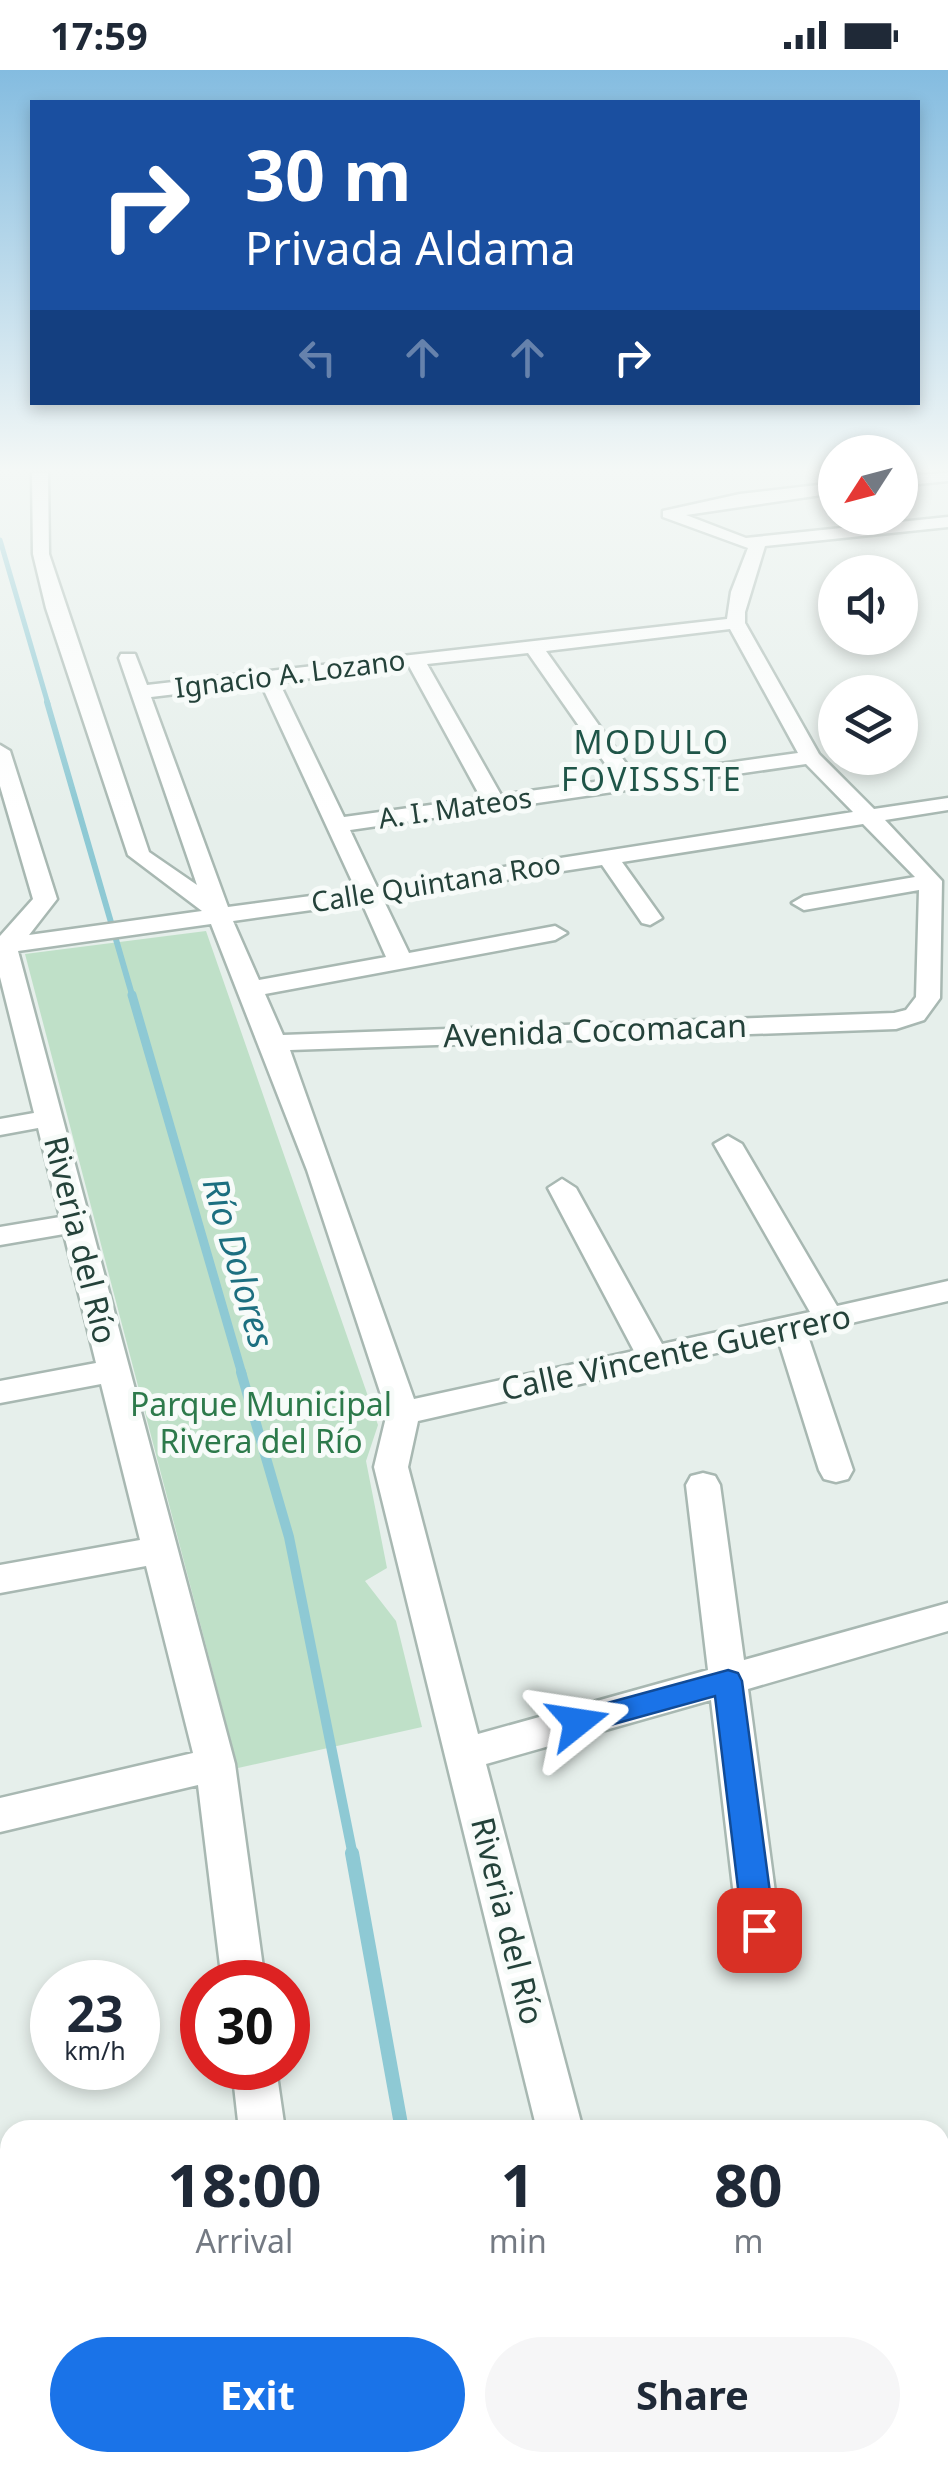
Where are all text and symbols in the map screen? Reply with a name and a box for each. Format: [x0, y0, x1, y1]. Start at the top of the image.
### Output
text: 17:59 [50, 9, 148, 61]
text: 30 m [245, 126, 412, 222]
icon: right [80, 140, 210, 270]
text: Privada Aldama [245, 217, 576, 278]
icon: left [290, 330, 345, 385]
icon: ahead [395, 330, 450, 385]
icon: ahead [500, 330, 555, 385]
icon: right [605, 330, 660, 385]
north arrow [818, 435, 918, 535]
map controls [818, 435, 918, 775]
button: sound [818, 555, 918, 655]
street label: Ignacio A. Lozano [173, 640, 407, 706]
button: layers [818, 675, 918, 775]
district label: MODULO FOVISSSTE [561, 720, 743, 800]
street label: A. I. Mateos [376, 777, 534, 837]
street label: Calle Quintana Roo [308, 844, 563, 920]
street label: Avenida Cocomacan [442, 1003, 748, 1056]
street label: Riveria del Río [35, 1132, 128, 1348]
water label: Río Dolores [193, 1172, 286, 1353]
street label: Calle Vincente Guerrero [497, 1293, 854, 1410]
park label: Parque Municipal Rivera del Río [130, 1382, 392, 1462]
position arrow [526, 1670, 630, 1774]
street label: Riveria del Río [462, 1813, 555, 2029]
pin [717, 1888, 802, 1973]
icon: arrive [732, 1903, 787, 1958]
speed limit sign: 30 [180, 1960, 310, 2090]
text: 23 [66, 1979, 124, 2047]
text: km/h [64, 2033, 126, 2067]
text: 18:00 [167, 2143, 321, 2225]
text: 1 [501, 2143, 535, 2225]
text: 80 [714, 2143, 783, 2225]
text: Arrival [196, 2219, 293, 2262]
text: min [489, 2219, 547, 2262]
text: m [733, 2219, 763, 2262]
button: Exit [50, 2337, 465, 2452]
button: Share [485, 2337, 900, 2452]

